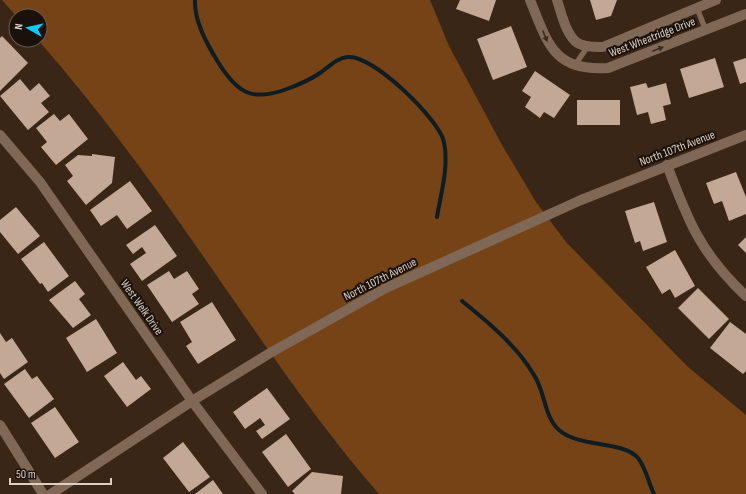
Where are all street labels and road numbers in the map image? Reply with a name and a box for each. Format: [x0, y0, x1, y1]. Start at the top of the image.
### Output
street label: West Wheatridge Drive [607, 14, 698, 61]
street label: North 107th Avenue [637, 127, 717, 170]
street label: North 107th Avenue [341, 255, 419, 304]
street label: West Welk Drive [117, 277, 166, 338]

